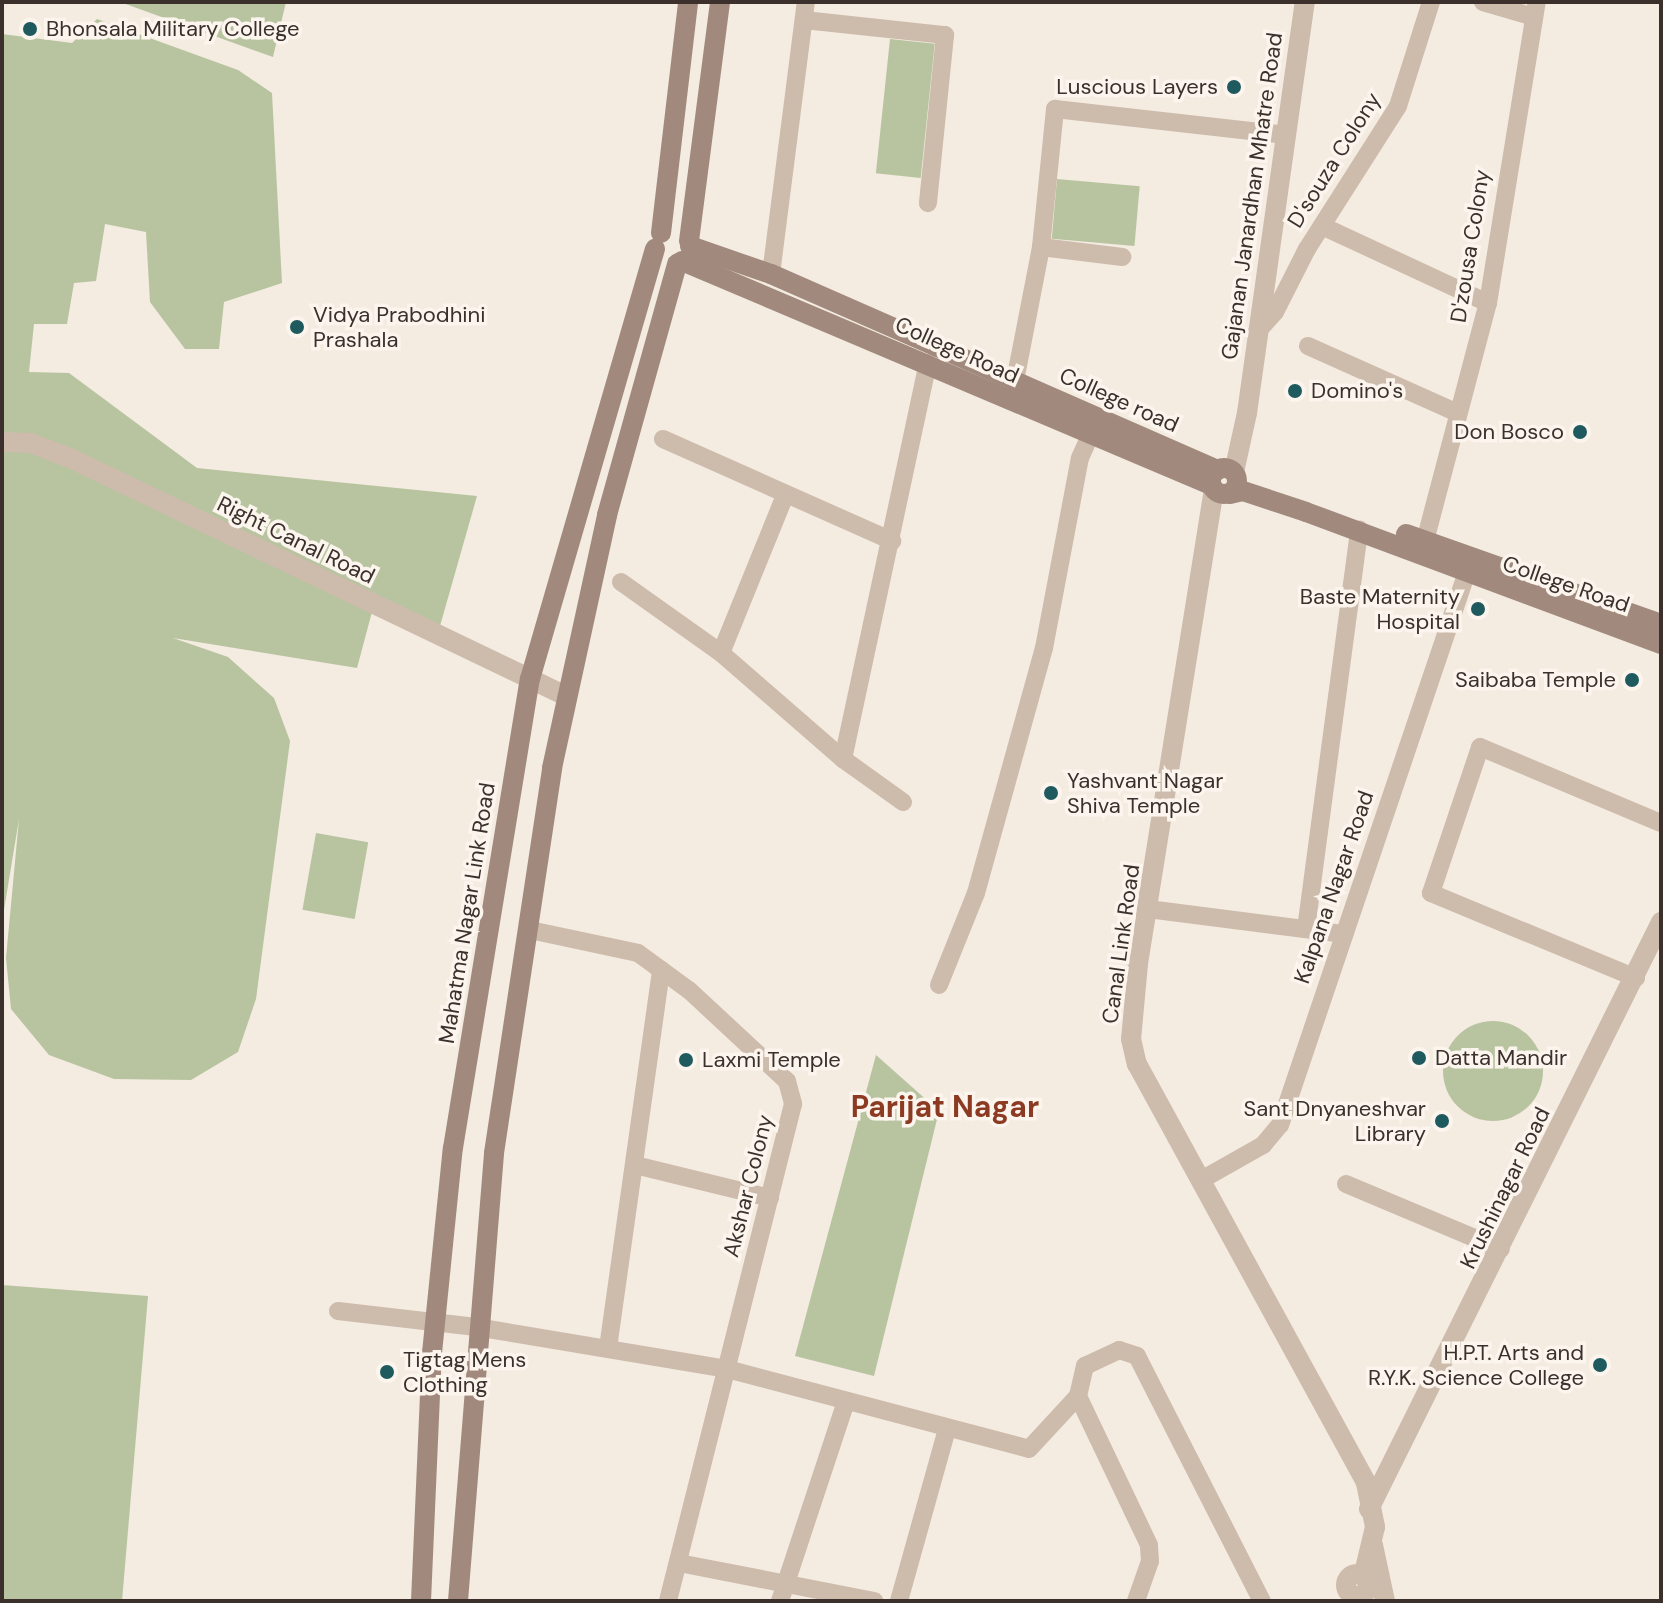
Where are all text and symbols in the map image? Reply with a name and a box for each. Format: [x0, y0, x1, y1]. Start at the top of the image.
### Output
place label: Bhonsala Military College [46, 16, 300, 42]
marker: Bhonsala Military College [21, 20, 39, 38]
street label: Gajanan Janardhan Mhatre Road [1216, 31, 1288, 361]
place label: Luscious Layers [1056, 74, 1218, 100]
marker: Luscious Layers [1225, 78, 1243, 96]
street label: D'souza Colony [1282, 87, 1386, 233]
street label: D'zousa Colony [1445, 168, 1495, 324]
place label: Vidya Prabodhini Prashala [313, 301, 485, 352]
street label: College Road [891, 311, 1023, 389]
marker: Vidya Prabodhini Prashala [288, 318, 306, 336]
street label: College road [1055, 362, 1183, 438]
place label: Domino's [1311, 378, 1403, 404]
marker: Domino's [1286, 382, 1304, 400]
place label: Don Bosco [1454, 419, 1564, 445]
marker: Don Bosco [1571, 423, 1589, 441]
street label: Right Canal Road [213, 490, 379, 590]
street label: College Road [1499, 550, 1633, 618]
place label: Baste Maternity Hospital [1300, 583, 1460, 634]
marker: Baste Maternity Hospital [1467, 598, 1489, 620]
place label: Saibaba Temple [1455, 667, 1616, 693]
marker: Saibaba Temple [1623, 671, 1641, 689]
place label: Yashvant Nagar Shiva Temple [1067, 767, 1223, 818]
street label: Mahatma Nagar Link Road [433, 781, 501, 1045]
marker: Yashvant Nagar Shiva Temple [1042, 784, 1060, 802]
street label: Kalpana Nagar Road [1289, 787, 1379, 987]
street label: Canal Link Road [1097, 863, 1145, 1025]
place label: Datta Mandir [1435, 1045, 1567, 1071]
place label: Laxmi Temple [702, 1047, 841, 1073]
marker: Datta Mandir [1410, 1049, 1428, 1067]
marker: Laxmi Temple [677, 1051, 695, 1069]
district label: Parijat Nagar [851, 1089, 1039, 1125]
place label: Sant Dnyaneshvar Library [1243, 1095, 1426, 1146]
street label: Krushinagar Road [1454, 1103, 1556, 1273]
street label: Akshar Colony [718, 1112, 778, 1260]
marker: Sant Dnyaneshvar Library [1433, 1112, 1451, 1130]
place label: H.P.T. Arts and R.Y.K. Science College [1368, 1339, 1584, 1390]
place label: Tigtag Mens Clothing [403, 1346, 526, 1398]
marker: H.P.T. Arts and R.Y.K. Science College [1591, 1356, 1609, 1374]
marker: Tigtag Mens Clothing [378, 1363, 396, 1381]

